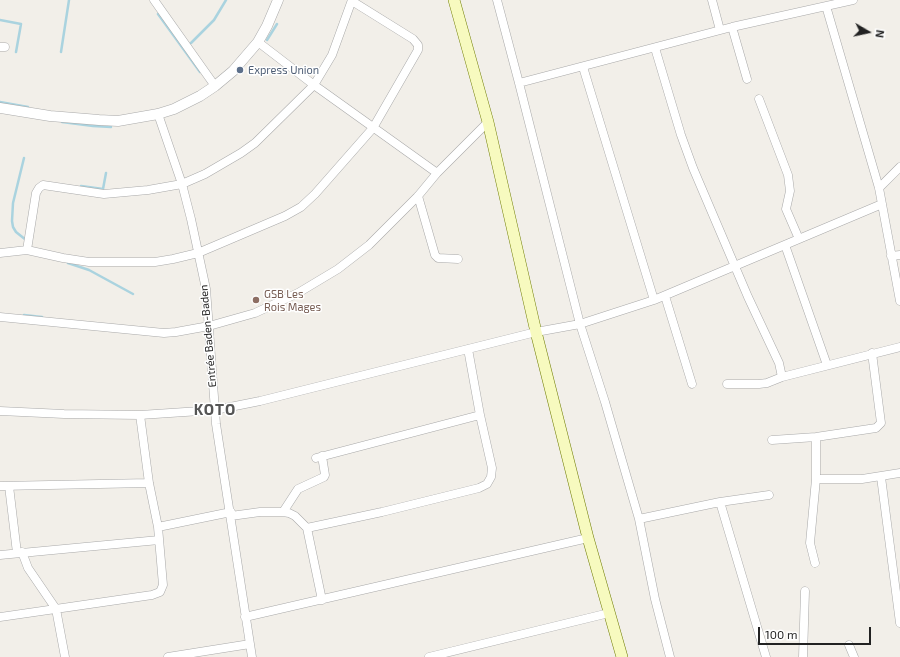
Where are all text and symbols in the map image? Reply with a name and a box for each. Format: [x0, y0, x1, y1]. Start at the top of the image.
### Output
north arrow [848, 12, 888, 52]
text: N [873, 29, 887, 39]
place label: Express Union [248, 63, 319, 77]
marker: Express Union [235, 65, 245, 75]
street label: Entrée Baden-Baden [197, 284, 219, 388]
place label: GSB Les Rois Mages [264, 287, 321, 313]
marker: GSB Les Rois Mages [251, 295, 261, 305]
district label: KOTO [194, 401, 236, 419]
scale bar [760, 619, 873, 645]
text: 100 m [765, 627, 797, 641]

